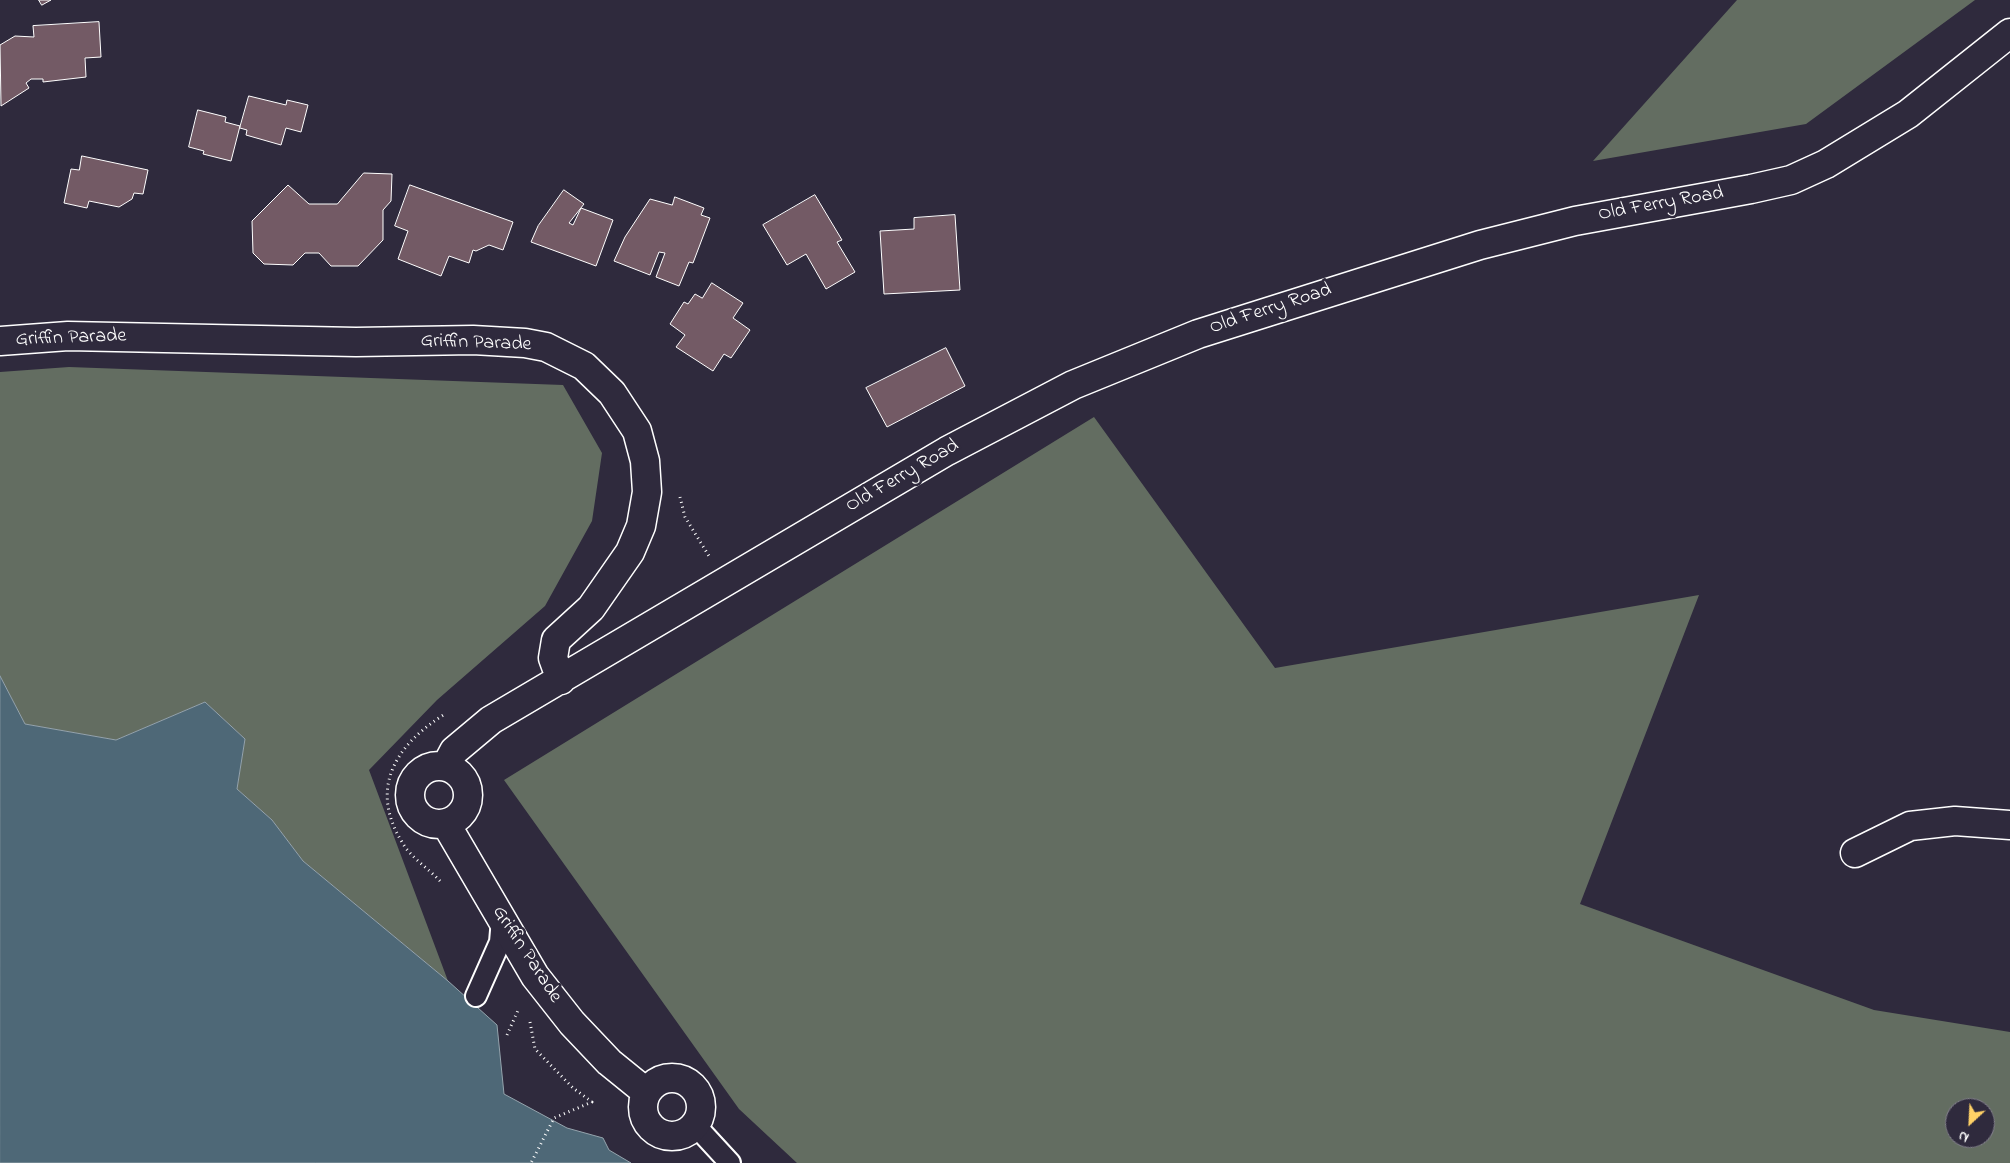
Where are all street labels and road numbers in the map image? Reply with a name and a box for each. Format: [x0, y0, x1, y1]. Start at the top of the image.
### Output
street label: Old Ferry Road [1597, 182, 1725, 228]
street label: Old Ferry Road [1207, 279, 1335, 341]
street label: Griffin Parade [15, 325, 127, 353]
street label: Griffin Parade [420, 330, 532, 358]
street label: Old Ferry Road [842, 435, 964, 519]
street label: Griffin Parade [486, 902, 566, 1008]

